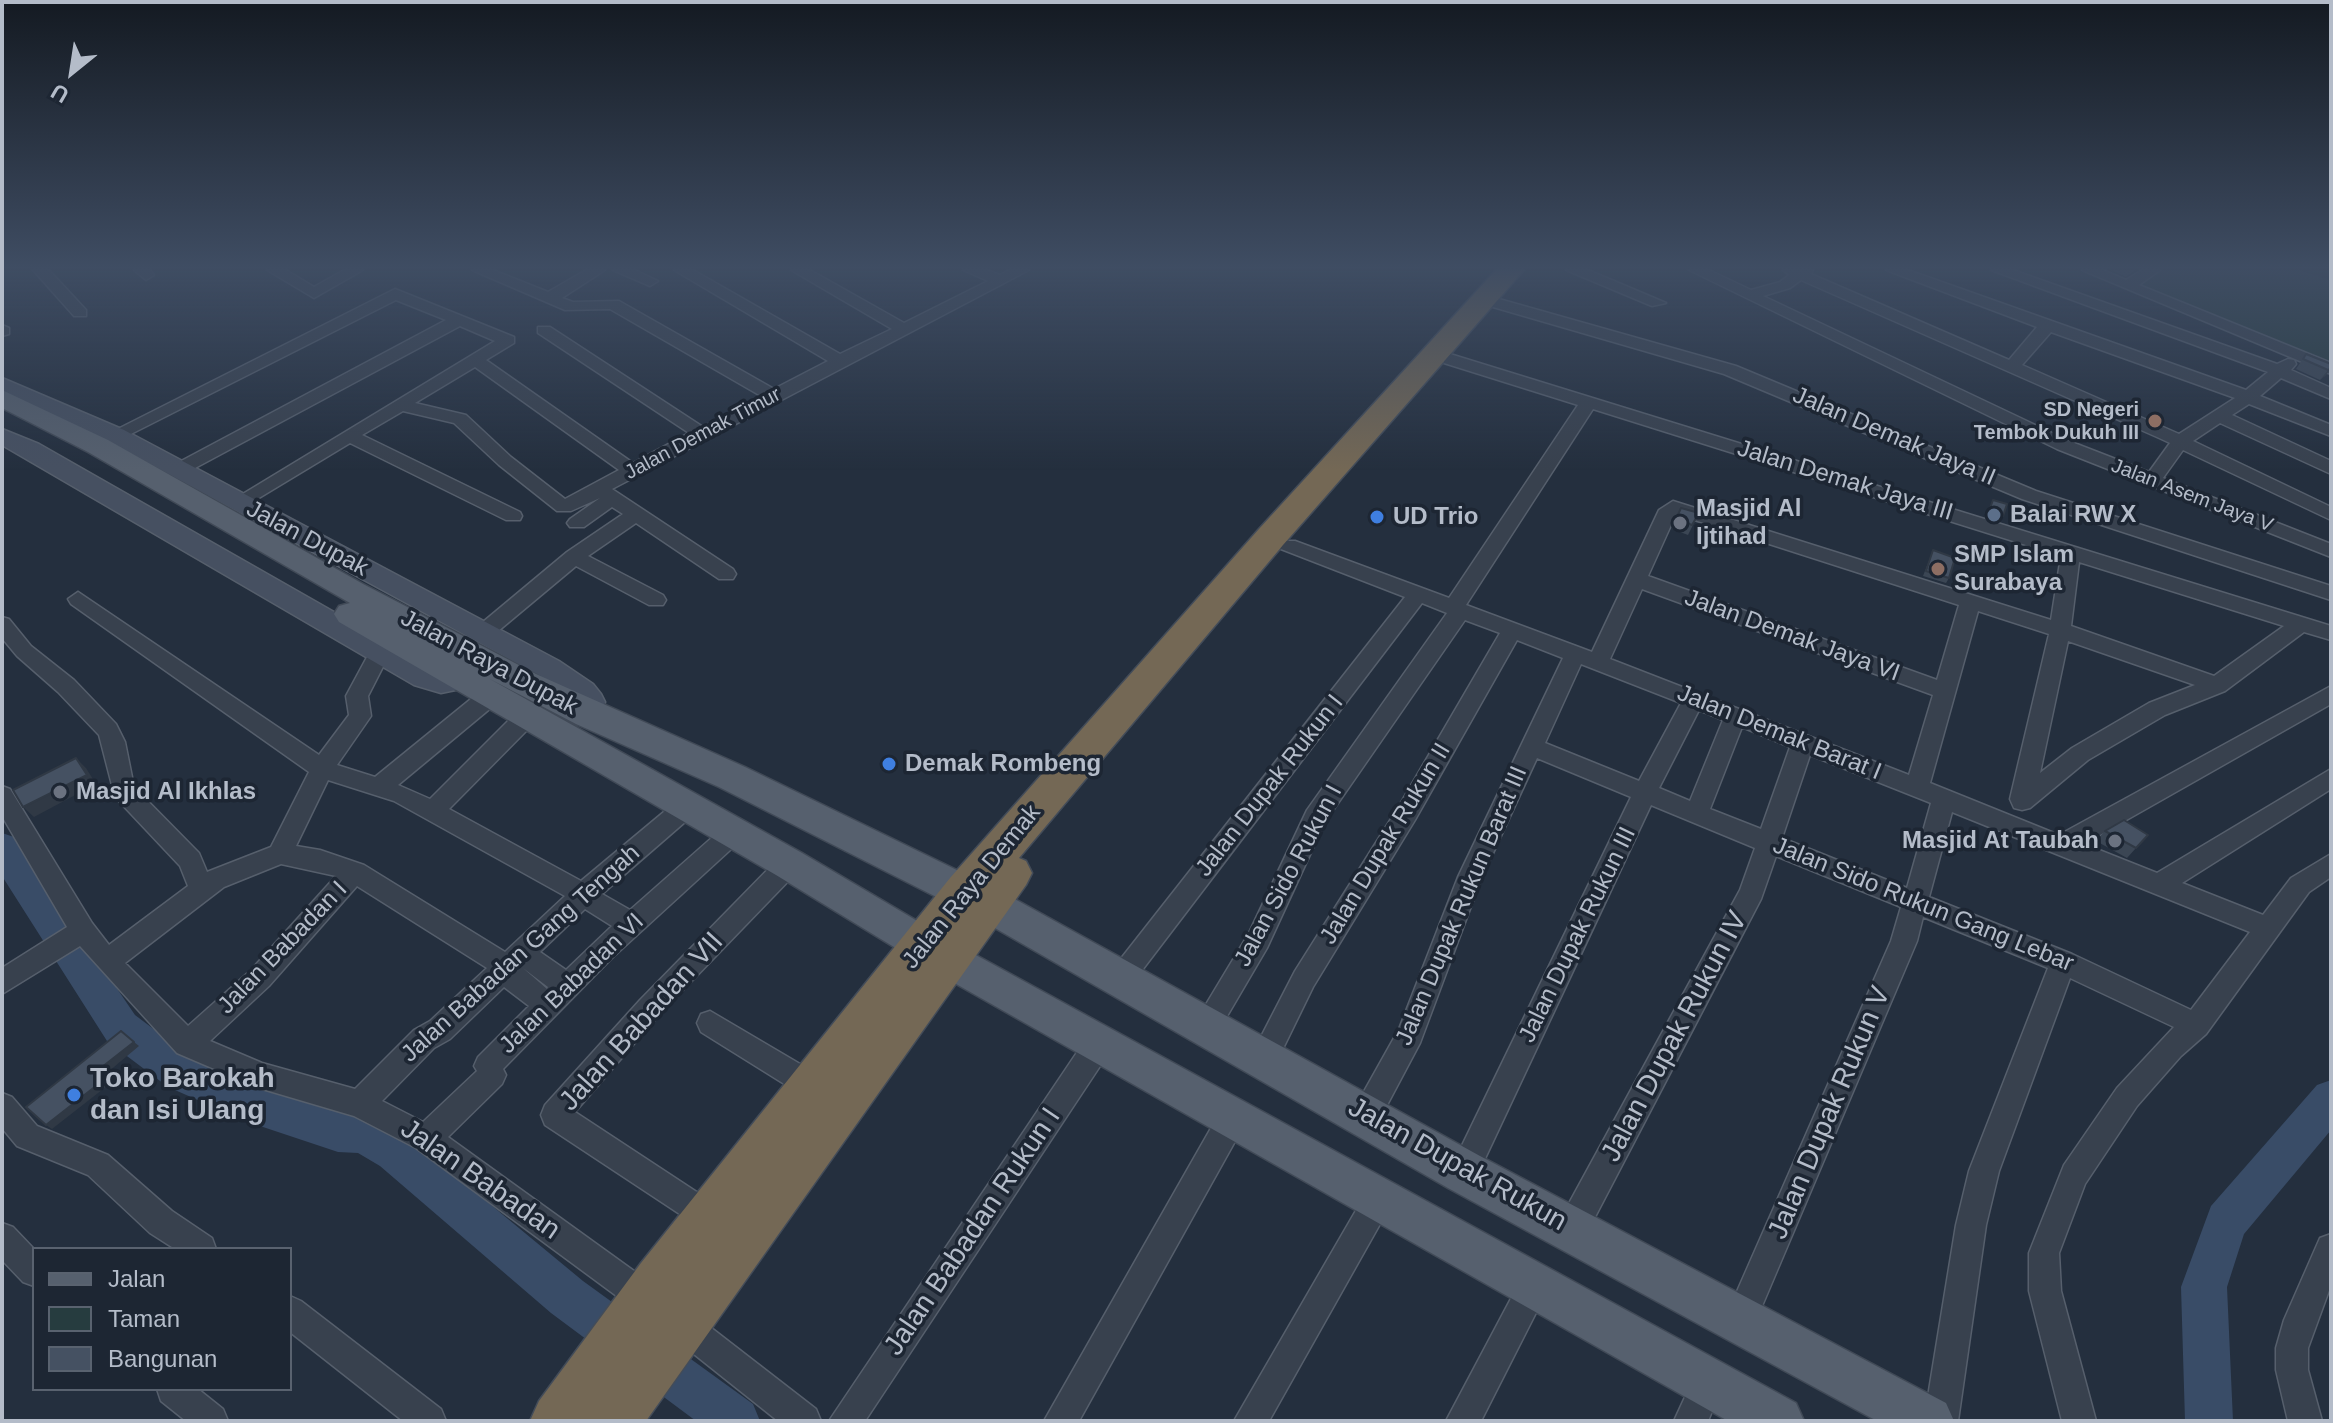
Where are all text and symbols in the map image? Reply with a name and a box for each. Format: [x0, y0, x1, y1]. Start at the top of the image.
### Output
north arrow [32, 32, 112, 112]
text: U [47, 78, 73, 108]
street label: Jalan Demak Jaya II [1788, 381, 2000, 493]
street label: Jalan Demak Timur [621, 383, 785, 485]
place label: SD Negeri Tembok Dukuh III [1974, 398, 2139, 445]
marker: SD Negeri Tembok Dukuh III [2146, 412, 2164, 430]
street label: Jalan Demak Jaya III [1734, 434, 1956, 528]
street label: Jalan Asem Jaya V [2108, 454, 2276, 538]
street label: Jalan Dupak [241, 495, 373, 583]
place label: Masjid Al Ijtihad [1696, 495, 1801, 551]
place label: Balai RW X [2010, 501, 2136, 529]
place label: UD Trio [1393, 503, 1478, 531]
marker: Balai RW X [1985, 506, 2003, 524]
marker: UD Trio [1368, 508, 1386, 526]
marker: Masjid Al Ijtihad [1671, 514, 1689, 532]
place label: SMP Islam Surabaya [1954, 541, 2074, 597]
marker: SMP Islam Surabaya [1929, 560, 1947, 578]
street label: Jalan Demak Jaya VI [1681, 584, 1903, 688]
street label: Jalan Raya Dupak [396, 604, 582, 722]
street label: Jalan Demak Barat I [1673, 679, 1885, 787]
street label: Jalan Dupak Rukun I [1190, 689, 1350, 883]
street label: Jalan Dupak Rukun II [1315, 738, 1457, 950]
place label: Demak Rombeng [905, 750, 1101, 778]
marker: Demak Rombeng [880, 755, 898, 773]
street label: Jalan Dupak Rukun Barat III [1390, 762, 1534, 1050]
place label: Masjid Al Ikhlas [76, 778, 256, 806]
street label: Jalan Sido Rukun I [1229, 780, 1349, 972]
marker: Masjid Al Ikhlas [51, 783, 69, 801]
street label: Jalan Raya Demak [897, 799, 1047, 975]
street label: Jalan Dupak Rukun III [1513, 823, 1643, 1047]
place label: Masjid At Taubah [1902, 827, 2099, 855]
street label: Jalan Sido Rukun Gang Lebar [1769, 831, 2077, 979]
marker: Masjid At Taubah [2106, 832, 2124, 850]
street label: Jalan Babadan Gang Tengah [396, 839, 646, 1069]
street label: Jalan Babadan I [212, 876, 354, 1020]
street label: Jalan Dupak Rukun IV [1595, 906, 1755, 1168]
street label: Jalan Babadan VI [494, 908, 650, 1060]
street label: Jalan Babadan VII [553, 926, 731, 1118]
street label: Jalan Dupak Rukun V [1762, 982, 1898, 1244]
place label: Toko Barokah dan Isi Ulang [90, 1062, 275, 1128]
marker: Toko Barokah dan Isi Ulang [65, 1086, 83, 1104]
street label: Jalan Dupak Rukun [1342, 1091, 1572, 1239]
street label: Jalan Babadan Rukun I [878, 1102, 1068, 1362]
street label: Jalan Babadan [394, 1113, 566, 1247]
legend [32, 1247, 292, 1391]
text: Jalan [108, 1265, 165, 1292]
text: Taman [108, 1305, 180, 1332]
text: Bangunan [108, 1345, 217, 1372]

